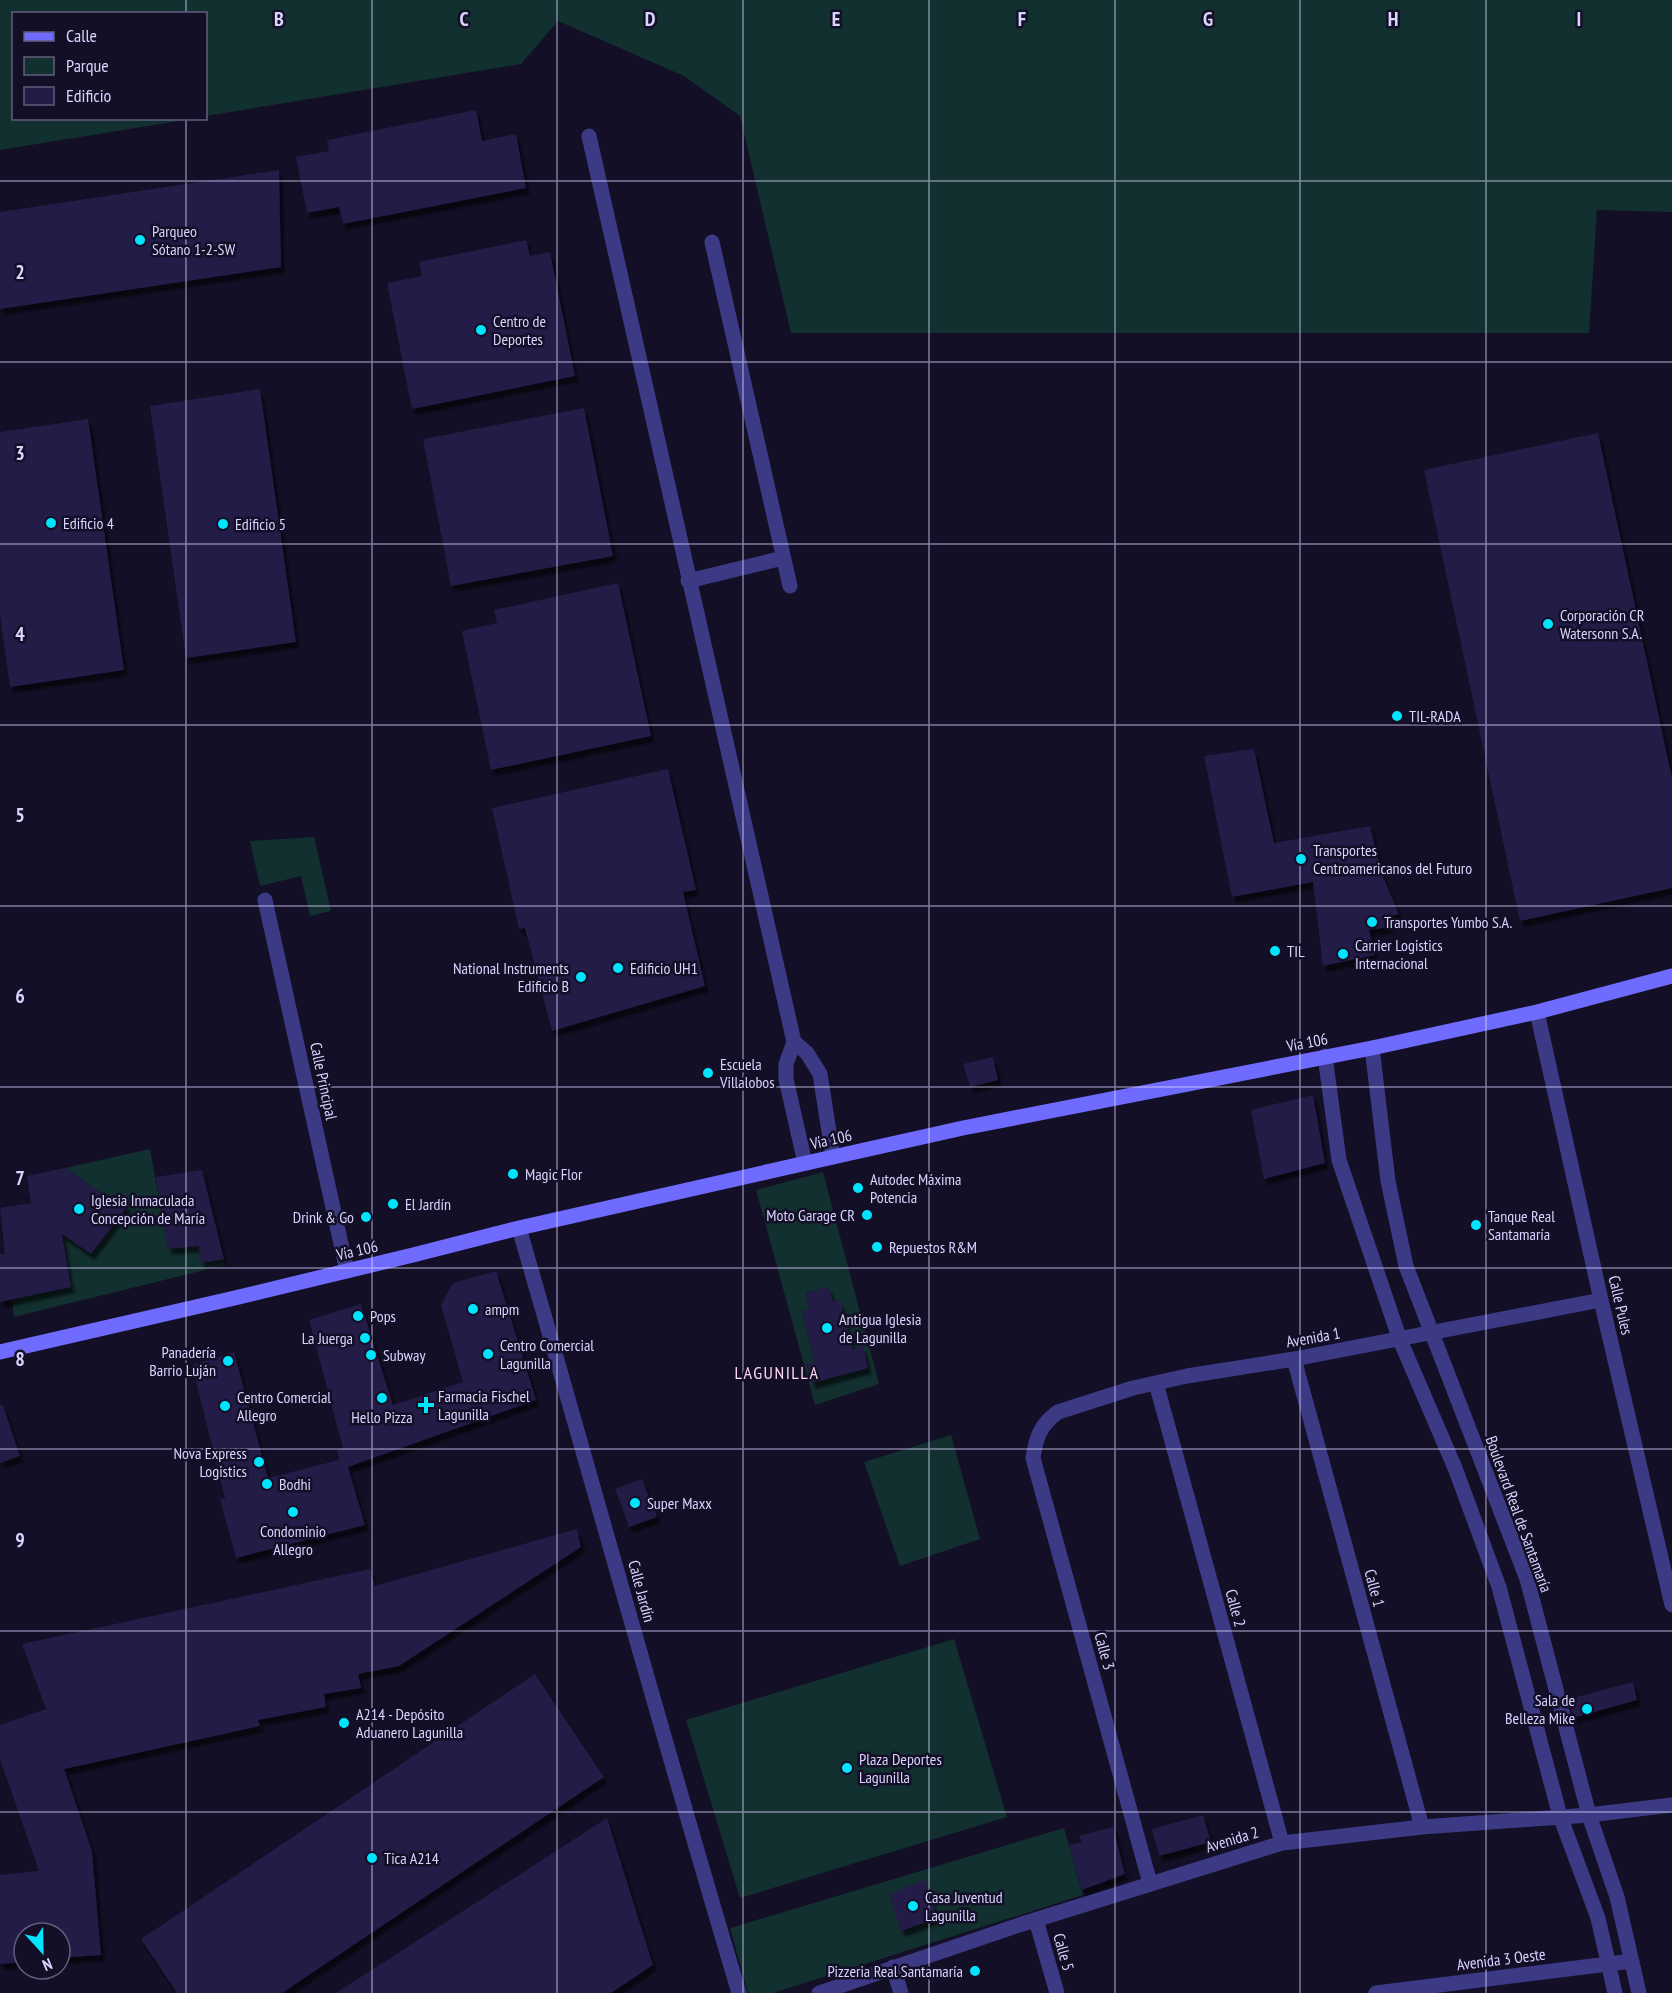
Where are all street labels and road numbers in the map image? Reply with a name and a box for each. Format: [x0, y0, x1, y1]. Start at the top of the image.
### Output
street label: Vía 106 [1284, 1028, 1329, 1056]
street label: Calle Principal [306, 1040, 342, 1122]
street label: Vía 106 [807, 1125, 854, 1154]
street label: Vía 106 [333, 1236, 380, 1265]
street label: Calle Pules [1604, 1273, 1638, 1337]
street label: Avenida 1 [1285, 1322, 1341, 1352]
street label: Boulevard Real de Santamaría [1481, 1433, 1557, 1595]
street label: Calle Jardín [624, 1558, 660, 1624]
street label: Calle 1 [1360, 1567, 1390, 1609]
street label: Calle 2 [1221, 1587, 1251, 1629]
street label: Calle 3 [1090, 1630, 1120, 1672]
street label: Avenida 2 [1203, 1821, 1261, 1857]
street label: Calle 5 [1049, 1931, 1079, 1973]
street label: Avenida 3 Oeste [1455, 1944, 1547, 1974]

